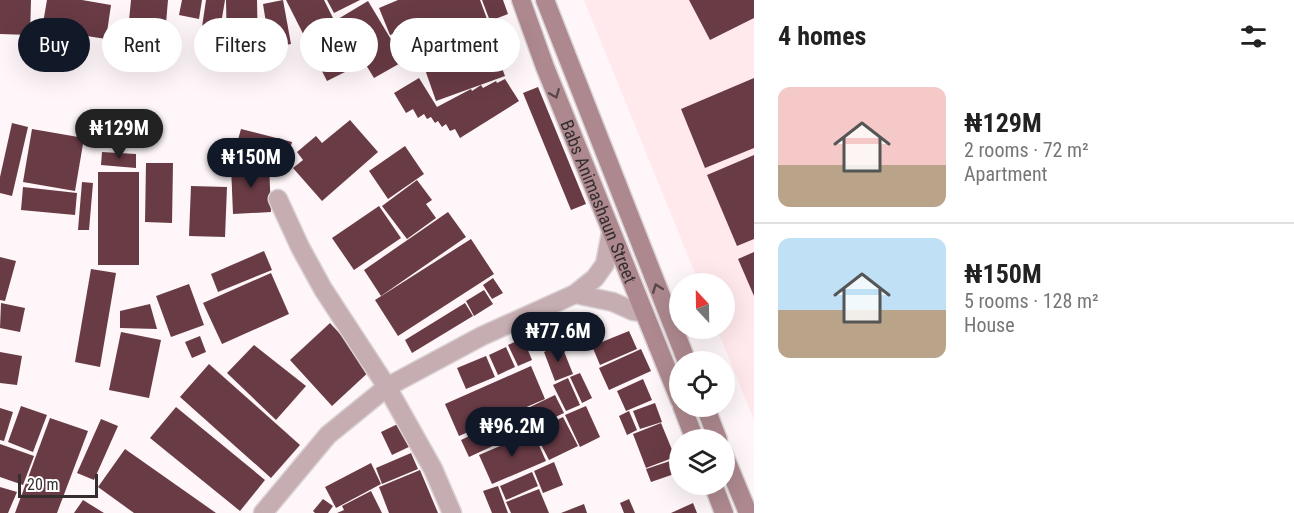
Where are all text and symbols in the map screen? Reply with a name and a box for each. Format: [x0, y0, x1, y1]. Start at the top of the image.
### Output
chip: Buy [18, 18, 90, 72]
chip: Rent [102, 18, 182, 72]
chip: Filters [194, 18, 288, 72]
chip: New [300, 18, 378, 72]
chip: Apartment [390, 18, 520, 72]
icon: filters [1237, 20, 1270, 53]
text: 4 homes [778, 21, 866, 51]
one-way arrow [548, 88, 560, 99]
text: ₦129M [964, 108, 1042, 138]
pin: ₦129M [77, 109, 161, 160]
icon: home [826, 111, 898, 183]
text: ₦129M [89, 116, 149, 140]
street label: Babs Animashaun Street [557, 116, 642, 286]
pin: ₦150M [209, 138, 293, 189]
text: 2 rooms · 72 m² [964, 138, 1089, 162]
text: ₦150M [221, 145, 281, 169]
text: Apartment [964, 162, 1048, 186]
text: ₦150M [964, 259, 1042, 289]
icon: home [826, 262, 898, 334]
north arrow [669, 273, 735, 339]
map controls [669, 273, 735, 495]
one-way arrow [652, 283, 665, 293]
text: 5 rooms · 128 m² [964, 289, 1099, 313]
pin: ₦77.6M [509, 312, 607, 363]
text: House [964, 313, 1015, 337]
text: ₦77.6M [525, 319, 591, 343]
button: locate [669, 351, 735, 417]
pin: ₦96.2M [463, 407, 561, 458]
text: ₦96.2M [479, 414, 545, 438]
button: layers [669, 429, 735, 495]
scale bar [18, 471, 98, 498]
text: 20 m [27, 475, 59, 494]

